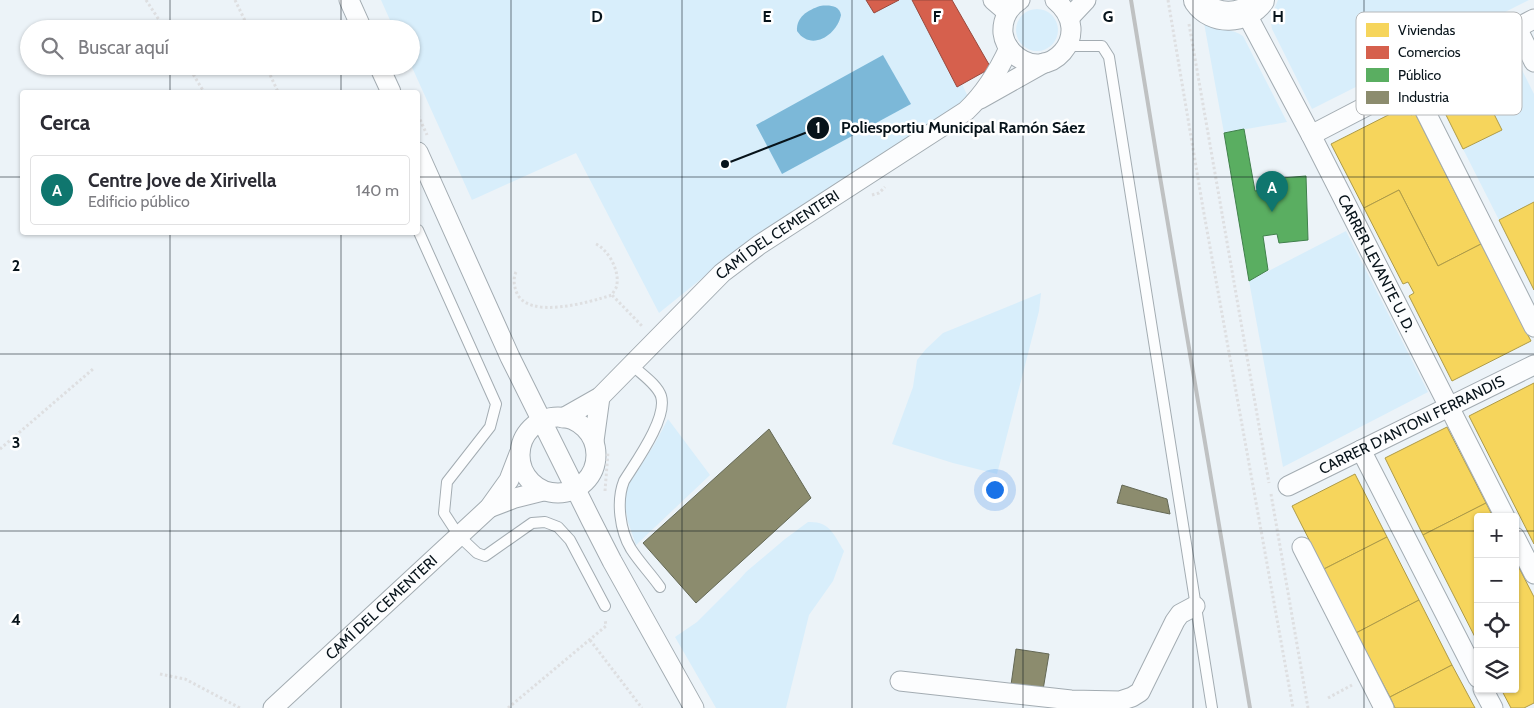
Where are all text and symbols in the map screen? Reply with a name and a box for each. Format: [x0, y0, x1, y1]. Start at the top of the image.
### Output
text: D [591, 7, 603, 26]
text: E [762, 7, 772, 26]
text: F [933, 7, 942, 26]
text: G [1103, 7, 1113, 26]
text: H [1272, 7, 1284, 26]
legend [1356, 12, 1522, 115]
search box [20, 20, 420, 75]
text: Viviendas [1398, 21, 1455, 39]
icon: search [38, 34, 66, 62]
text: Buscar aquí [78, 36, 169, 59]
text: Comercios [1398, 43, 1461, 61]
text: Público [1398, 66, 1442, 84]
text: Industria [1398, 88, 1449, 106]
text: Cerca [40, 110, 90, 135]
callout: Poliesportiu Municipal Ramón Sáez [806, 112, 1095, 143]
text: Poliesportiu Municipal Ramón Sáez [841, 118, 1085, 137]
text: 1 [815, 119, 821, 137]
text: Centre Jove de Xirivella [88, 169, 276, 192]
pin: A [1256, 171, 1288, 212]
text: A [52, 181, 62, 200]
text: 140 m [356, 181, 399, 200]
street label: CAMÍ DEL CEMENTERI [712, 186, 843, 283]
street label: CARRER LEVANTE U. D. [1334, 191, 1419, 335]
text: Edificio público [88, 192, 190, 211]
text: 2 [12, 256, 20, 275]
street label: CARRER D'ANTONI FERRANDIS [1316, 372, 1508, 478]
text: 3 [12, 433, 20, 452]
your location [982, 477, 1008, 503]
map controls [1474, 513, 1519, 693]
button: + [1474, 513, 1519, 558]
street label: CAMÍ DEL CEMENTERI [322, 551, 441, 664]
button: − [1474, 558, 1519, 603]
button: locate [1474, 603, 1519, 648]
text: 4 [11, 610, 21, 629]
button: layers [1474, 648, 1519, 693]

